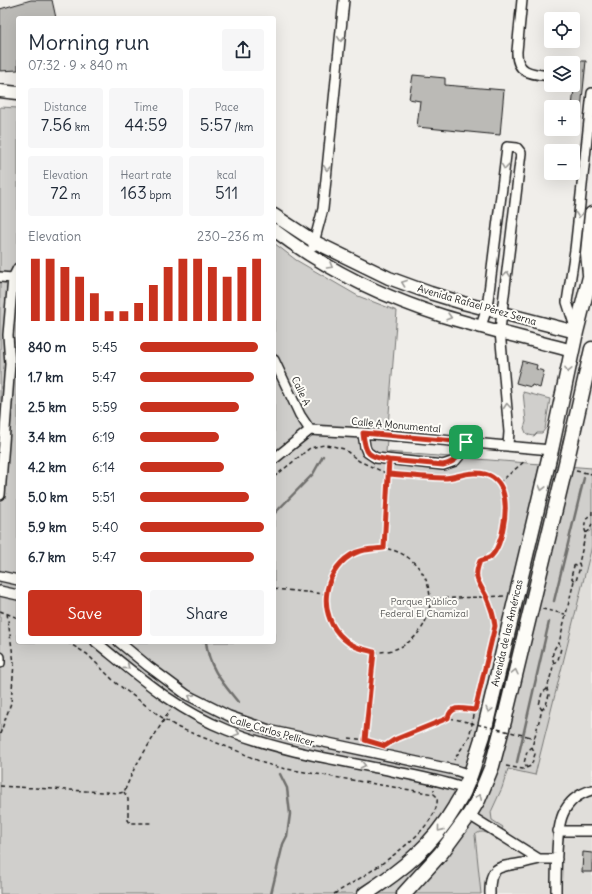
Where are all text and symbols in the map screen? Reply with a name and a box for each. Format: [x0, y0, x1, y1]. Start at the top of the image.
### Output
map controls [544, 12, 580, 180]
button: locate [544, 12, 580, 48]
text: Morning run [28, 28, 150, 56]
button: share [222, 29, 264, 71]
one-way arrow [336, 36, 345, 42]
button: layers [544, 56, 580, 92]
text: 07:32 · 9 × 840 m [28, 57, 128, 74]
text: Distance [44, 100, 87, 114]
text: Time [134, 100, 158, 114]
text: Pace [215, 100, 239, 114]
button: + [544, 100, 580, 136]
text: 7.56 [41, 114, 72, 136]
text: 44:59 [124, 114, 168, 136]
text: 5:57 [200, 114, 232, 136]
text: km [72, 120, 90, 134]
text: /km [232, 120, 253, 134]
button: − [544, 144, 580, 180]
one-way arrow [501, 164, 510, 170]
one-way arrow [323, 165, 332, 171]
text: Elevation [43, 168, 88, 182]
text: Heart rate [120, 168, 172, 182]
text: kcal [217, 168, 237, 182]
text: 72 [50, 182, 68, 204]
text: 163 [121, 182, 147, 204]
text: 511 [215, 182, 238, 204]
text: m [68, 188, 80, 202]
text: bpm [147, 188, 171, 202]
one-way arrow [575, 212, 584, 218]
text: Elevation [28, 228, 81, 245]
text: 230–236 m [197, 228, 264, 245]
one-way arrow [326, 262, 333, 269]
one-way arrow [502, 271, 511, 277]
one-way arrow [401, 280, 408, 288]
street label: Avenida Rafael Pérez Serna [416, 282, 538, 328]
one-way arrow [446, 312, 453, 321]
text: 840 m [28, 339, 66, 356]
text: 5:45 [92, 339, 117, 356]
one-way arrow [565, 367, 573, 373]
text: 1.7 km [28, 369, 63, 386]
text: 5:47 [92, 369, 116, 386]
street label: Calle A [289, 374, 314, 408]
text: 2.5 km [28, 399, 66, 416]
text: 5:59 [92, 399, 117, 416]
one-way arrow [502, 403, 511, 409]
street label: Calle A Monumental [351, 415, 441, 435]
pin [449, 425, 483, 459]
text: 3.4 km [28, 429, 66, 446]
text: 6:19 [92, 429, 115, 446]
icon: arrive [455, 431, 477, 453]
text: 4.2 km [28, 459, 66, 476]
text: 6:14 [92, 459, 115, 476]
one-way arrow [539, 485, 547, 491]
text: 5.0 km [28, 489, 68, 506]
text: 5:51 [92, 489, 115, 506]
text: 5.9 km [28, 519, 67, 536]
text: 5:40 [92, 519, 118, 536]
text: 6.7 km [28, 549, 66, 566]
text: 5:47 [92, 549, 116, 566]
street label: Avenida de las Américas [488, 578, 526, 688]
button: Save [28, 590, 142, 636]
button: Share [150, 590, 264, 636]
park label: Parque Público Federal El Chamizal [380, 595, 468, 620]
one-way arrow [122, 662, 129, 669]
one-way arrow [511, 669, 519, 675]
one-way arrow [188, 694, 196, 701]
one-way arrow [486, 707, 494, 713]
street label: Calle Carlos Pellicer [228, 713, 316, 749]
one-way arrow [234, 728, 241, 737]
one-way arrow [360, 761, 366, 769]
one-way arrow [474, 793, 482, 801]
one-way arrow [438, 824, 445, 832]

